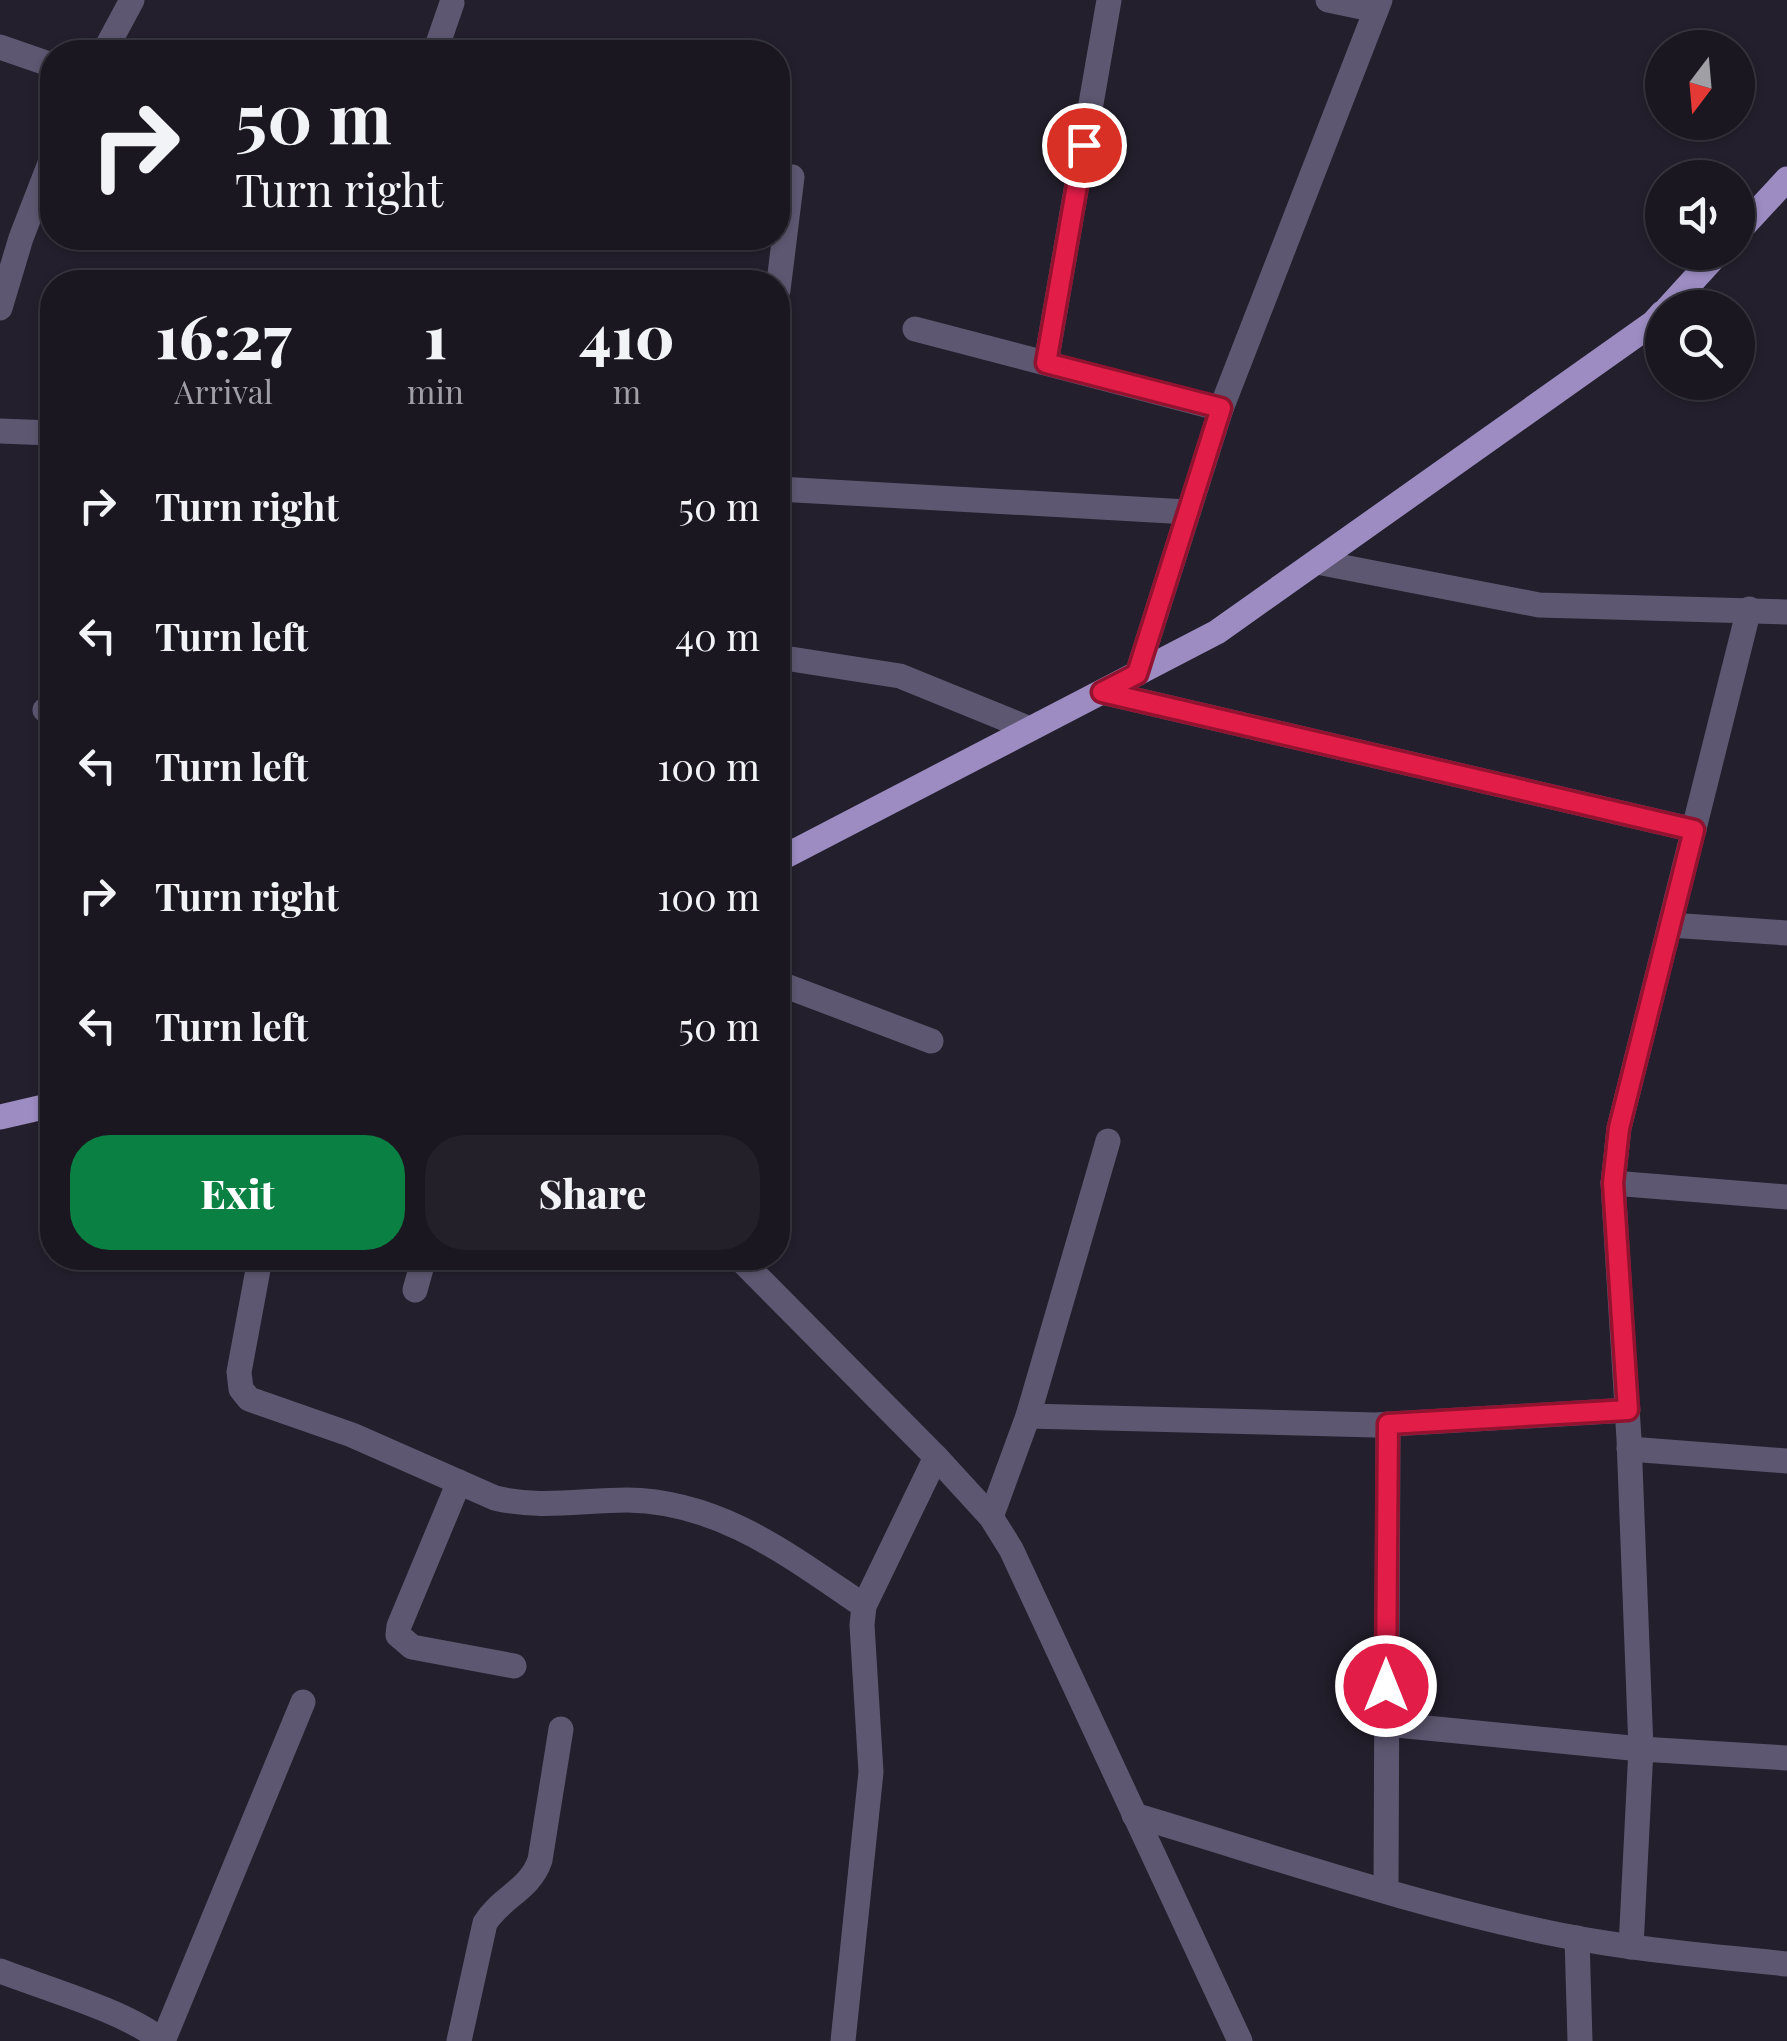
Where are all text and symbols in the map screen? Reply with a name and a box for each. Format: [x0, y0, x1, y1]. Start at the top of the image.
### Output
north arrow [1645, 30, 1755, 140]
map controls [1645, 30, 1755, 400]
text: 50 m [235, 68, 392, 162]
icon: right [70, 80, 200, 210]
pin [1042, 103, 1127, 188]
icon: arrive [1057, 118, 1112, 173]
text: Turn right [235, 158, 443, 218]
button: sound [1645, 160, 1755, 270]
button: search [1645, 290, 1755, 400]
text: 16:27 [155, 294, 292, 374]
text: 1 [424, 294, 447, 374]
text: 410 [579, 294, 675, 374]
text: Arrival [174, 369, 273, 412]
text: min [407, 369, 464, 412]
text: m [613, 369, 641, 412]
icon: right [70, 478, 125, 533]
text: Turn right [155, 480, 339, 531]
text: 50 m [678, 480, 760, 531]
icon: left [70, 608, 125, 663]
text: Turn left [155, 610, 308, 661]
text: 40 m [675, 610, 760, 661]
icon: left [70, 738, 125, 793]
text: Turn left [155, 740, 308, 791]
text: 100 m [657, 740, 760, 791]
icon: right [70, 868, 125, 923]
text: Turn right [155, 870, 339, 921]
text: 100 m [657, 870, 760, 921]
icon: left [70, 998, 125, 1053]
text: Turn left [155, 1000, 308, 1051]
text: 50 m [678, 1000, 760, 1051]
button: Exit [70, 1135, 405, 1250]
button: Share [425, 1135, 760, 1250]
position arrow [1334, 1634, 1438, 1738]

